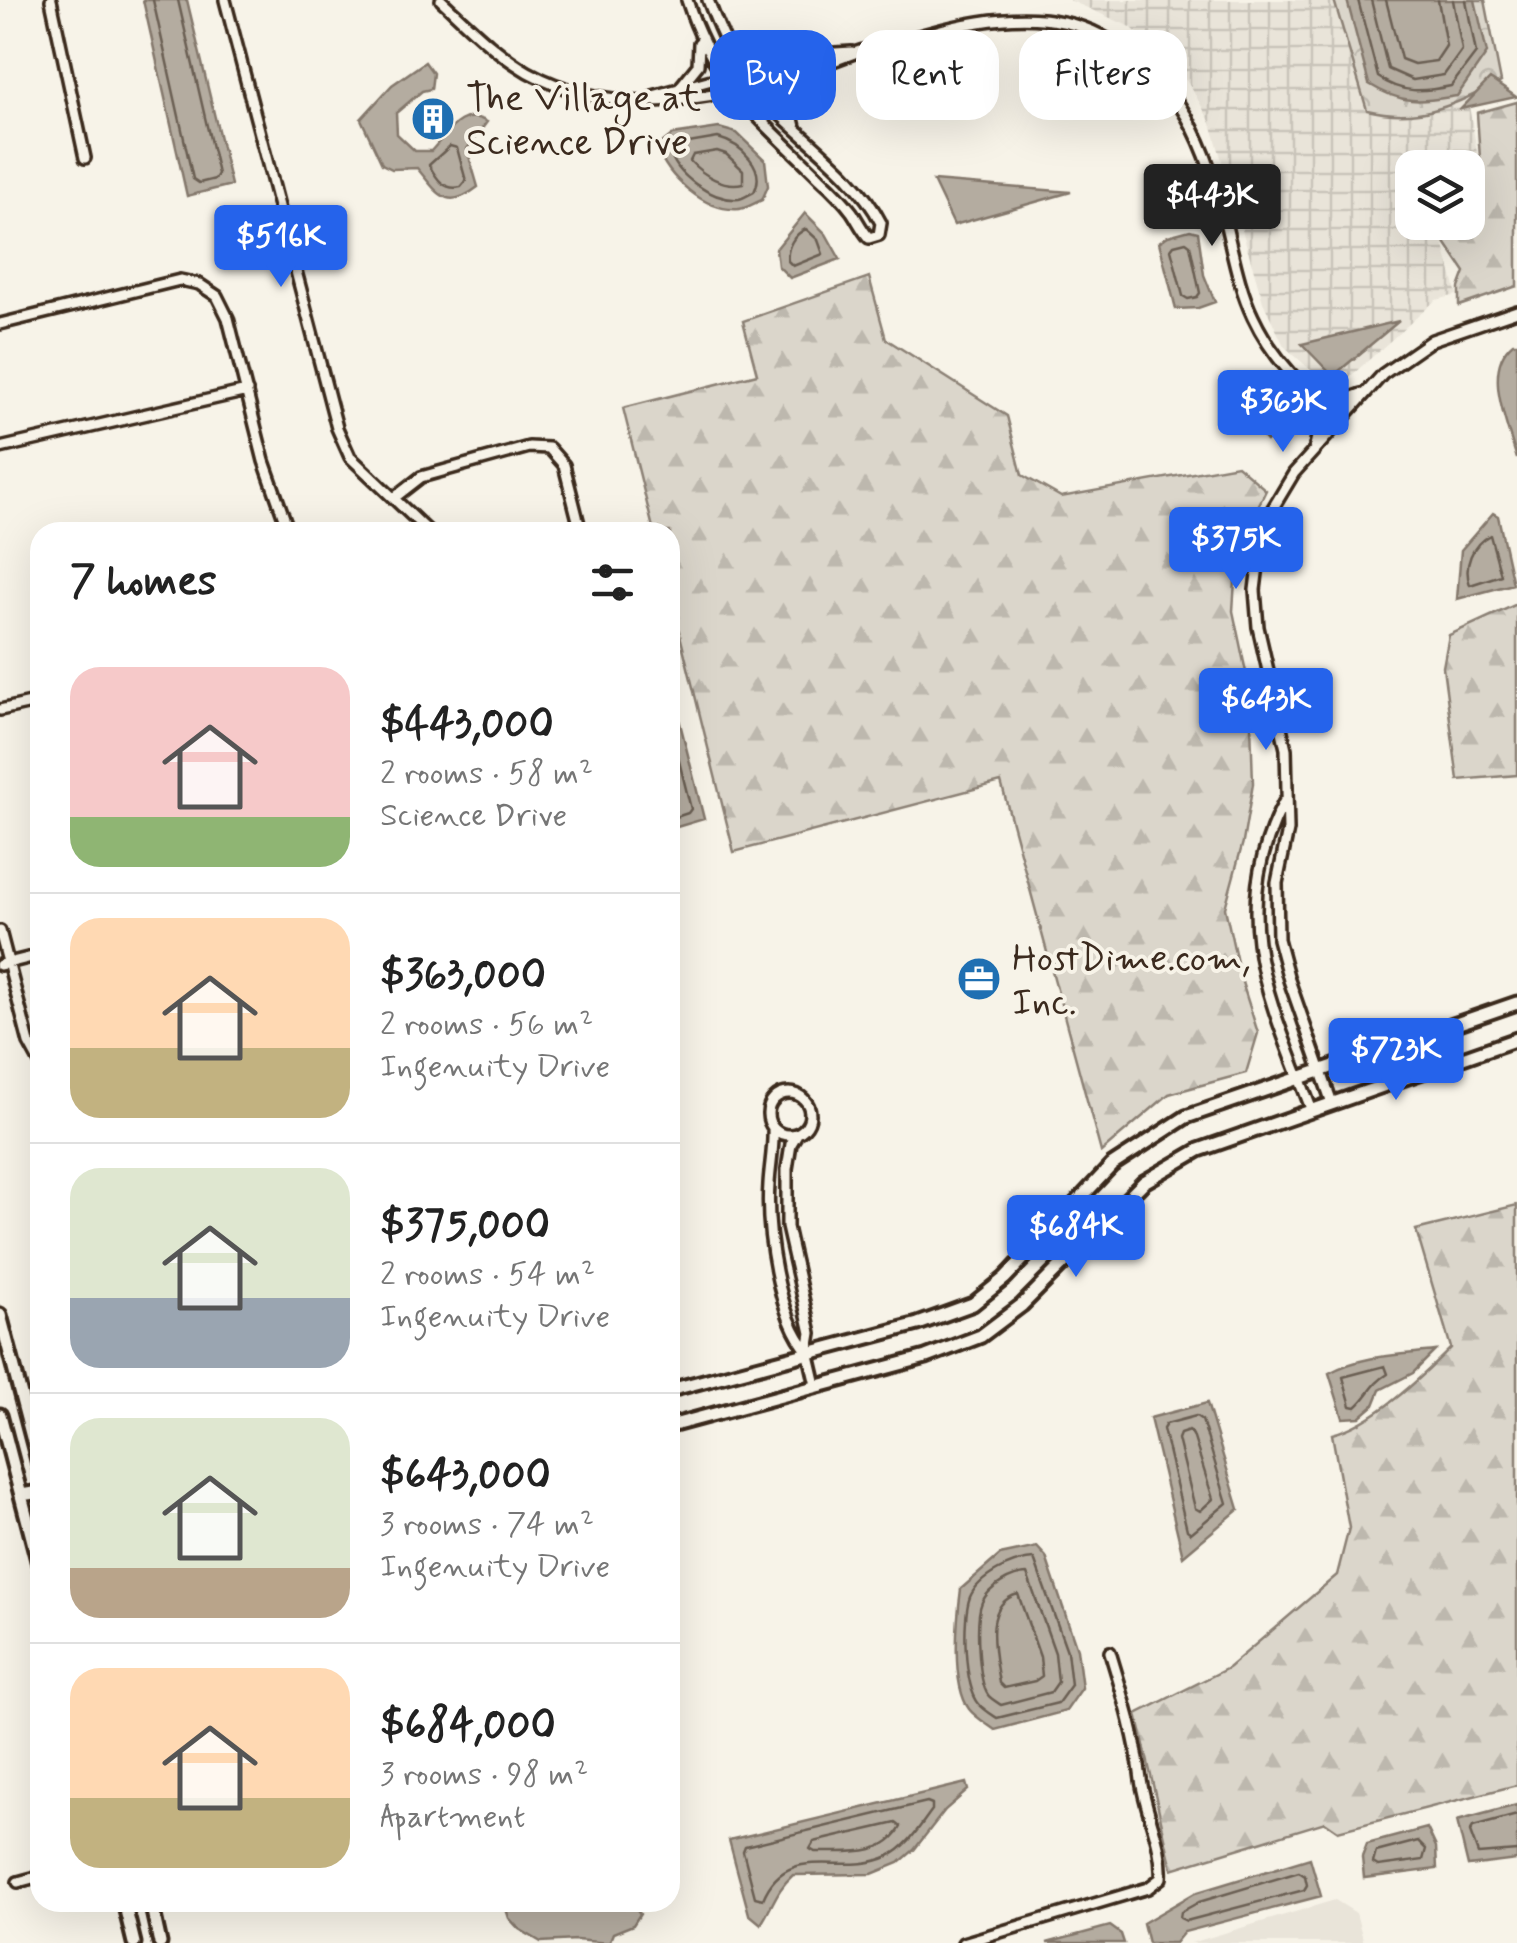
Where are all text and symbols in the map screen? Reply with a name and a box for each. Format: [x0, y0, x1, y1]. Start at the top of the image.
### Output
chip: Buy [710, 30, 836, 120]
chip: Rent [856, 30, 999, 120]
chip: Filters [1019, 30, 1187, 120]
place label: The Village at Science Drive [466, 75, 701, 168]
building icon: The Village at Science Drive [410, 96, 456, 142]
map controls [1395, 150, 1485, 240]
button: layers [1395, 150, 1485, 240]
pin: $443K [1142, 164, 1282, 249]
text: $443K [1166, 175, 1258, 217]
pin: $516K [211, 205, 351, 290]
text: $516K [236, 216, 326, 258]
pin: $363K [1213, 370, 1353, 455]
text: $363K [1240, 381, 1326, 423]
pin: $375K [1166, 507, 1306, 592]
text: $375K [1191, 518, 1281, 560]
text: 7 homes [70, 555, 217, 610]
icon: filters [585, 555, 640, 610]
pin: $643K [1196, 668, 1336, 753]
text: $643K [1221, 679, 1311, 721]
text: $443,000 [380, 698, 554, 753]
icon: home [150, 707, 270, 827]
text: 2 rooms · 58 m² [380, 753, 593, 795]
text: Science Drive [380, 795, 567, 837]
place label: HostDime.com, Inc. [1012, 935, 1251, 1028]
text: $363,000 [380, 949, 546, 1004]
office icon: HostDime.com, Inc. [956, 956, 1002, 1002]
icon: home [150, 958, 270, 1078]
text: 2 rooms · 56 m² [380, 1004, 593, 1046]
pin: $723K [1326, 1018, 1466, 1103]
text: $723K [1351, 1029, 1441, 1071]
text: Ingenuity Drive [380, 1046, 610, 1088]
pin: $684K [1006, 1195, 1146, 1280]
text: $375,000 [380, 1199, 550, 1254]
text: $684K [1029, 1206, 1123, 1248]
icon: home [150, 1208, 270, 1328]
text: 2 rooms · 54 m² [380, 1254, 595, 1296]
text: Ingenuity Drive [380, 1296, 610, 1338]
text: $643,000 [380, 1449, 551, 1504]
icon: home [150, 1458, 270, 1578]
text: 3 rooms · 74 m² [380, 1504, 594, 1546]
text: Ingenuity Drive [380, 1546, 610, 1588]
text: $684,000 [380, 1699, 556, 1754]
icon: home [150, 1708, 270, 1828]
text: 3 rooms · 98 m² [380, 1754, 588, 1796]
text: Apartment [380, 1796, 525, 1838]

